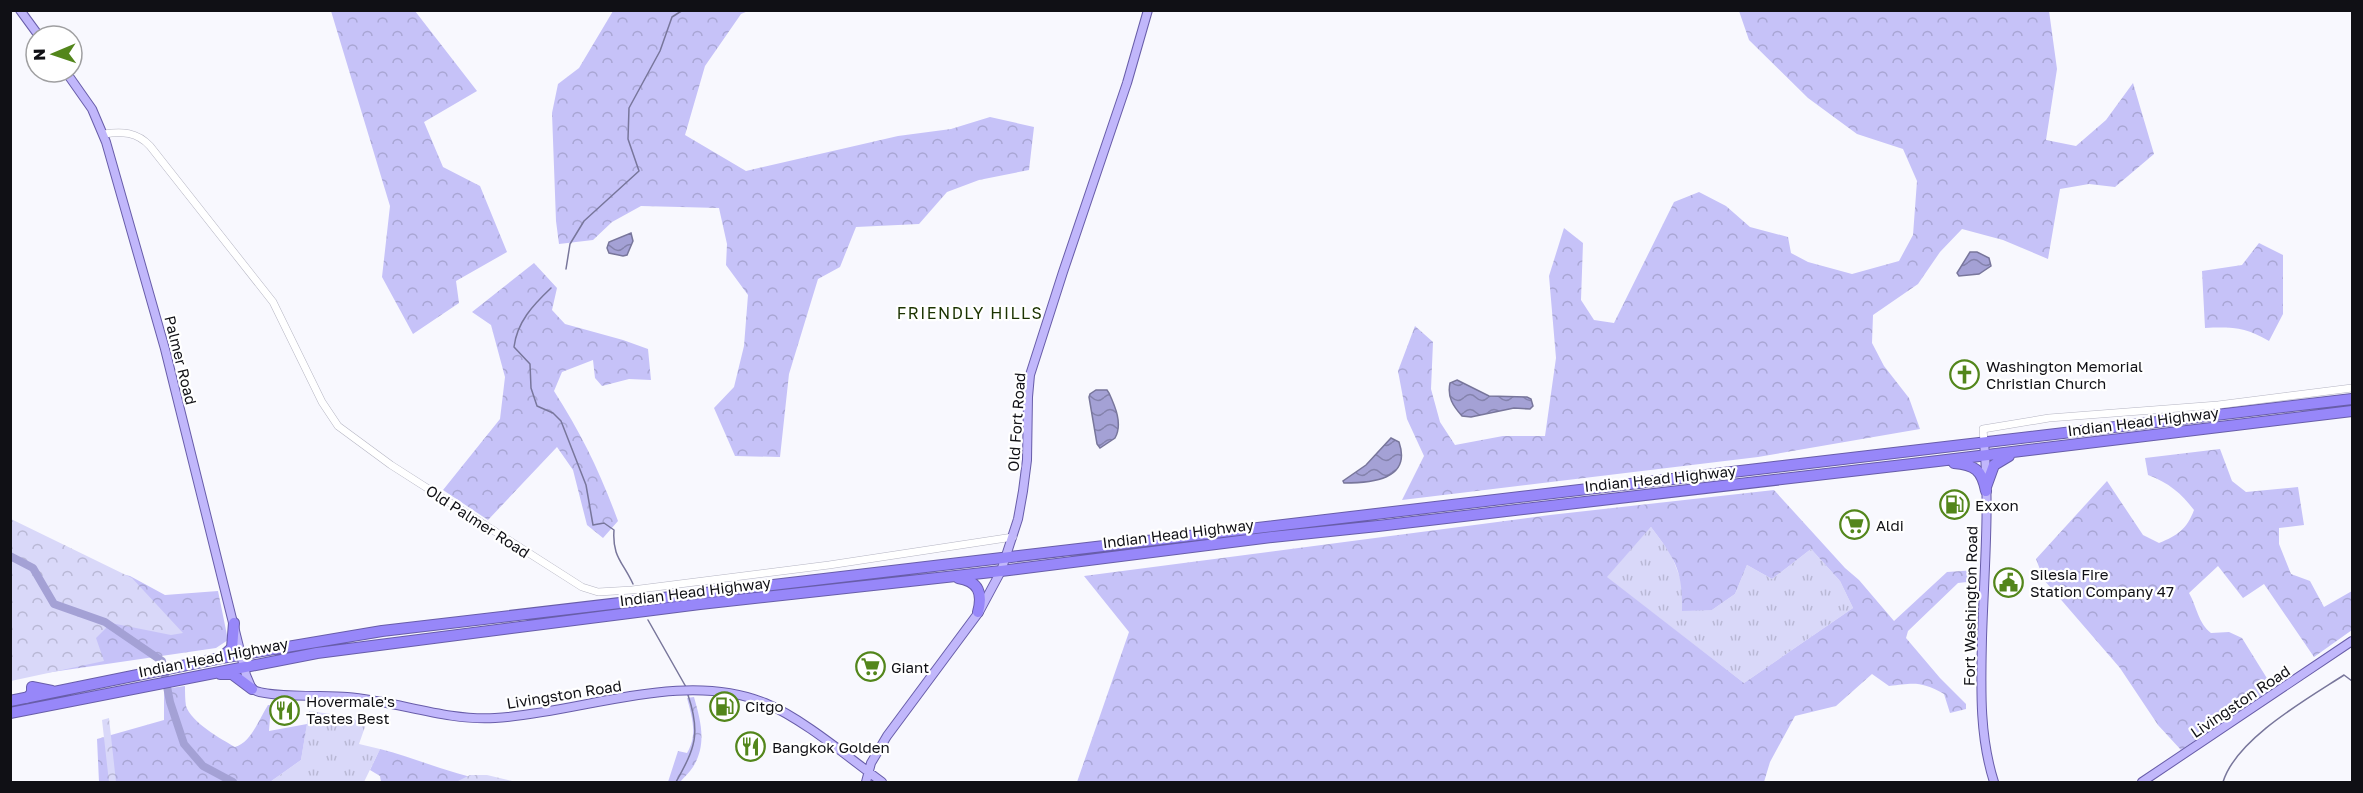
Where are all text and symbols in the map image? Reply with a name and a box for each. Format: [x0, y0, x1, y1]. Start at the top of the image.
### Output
north arrow [24, 24, 84, 84]
text: N [29, 48, 49, 61]
district label: FRIENDLY HILLS [897, 303, 1043, 323]
street label: Palmer Road [161, 314, 201, 406]
place label: Washington Memorial Christian Church [1986, 357, 2143, 392]
church icon: Washington Memorial Christian Church [1949, 359, 1981, 391]
street label: Old Fort Road [1004, 372, 1028, 472]
street label: Indian Head Highway [2066, 403, 2220, 439]
street label: Indian Head Highway [1583, 461, 1737, 495]
street label: Old Palmer Road [423, 481, 533, 561]
fuel station icon: Exxon [1938, 489, 1970, 521]
place label: Exxon [1975, 496, 2019, 514]
supermarket icon: Aldi [1839, 509, 1871, 541]
street label: Indian Head Highway [1101, 515, 1255, 551]
place label: Aldi [1876, 516, 1904, 534]
street label: Fort Washington Road [1960, 526, 1980, 686]
place label: Silesia Fire Station Company 47 [2030, 565, 2174, 600]
public building icon: Silesia Fire Station Company 47 [1993, 567, 2025, 599]
street label: Indian Head Highway [618, 573, 772, 609]
street label: Indian Head Highway [137, 634, 290, 680]
supermarket icon: Giant [854, 651, 886, 683]
place label: Giant [891, 658, 929, 676]
street label: Livingston Road [2187, 661, 2293, 741]
street label: Livingston Road [505, 676, 623, 712]
fuel station icon: Citgo [708, 690, 740, 722]
place label: Hovermale's Tastes Best [306, 692, 395, 727]
restaurant icon: Hovermale's Tastes Best [269, 694, 301, 726]
place label: Citgo [745, 697, 783, 715]
restaurant icon: Bangkok Golden [735, 731, 767, 763]
place label: Bangkok Golden [772, 738, 890, 756]

